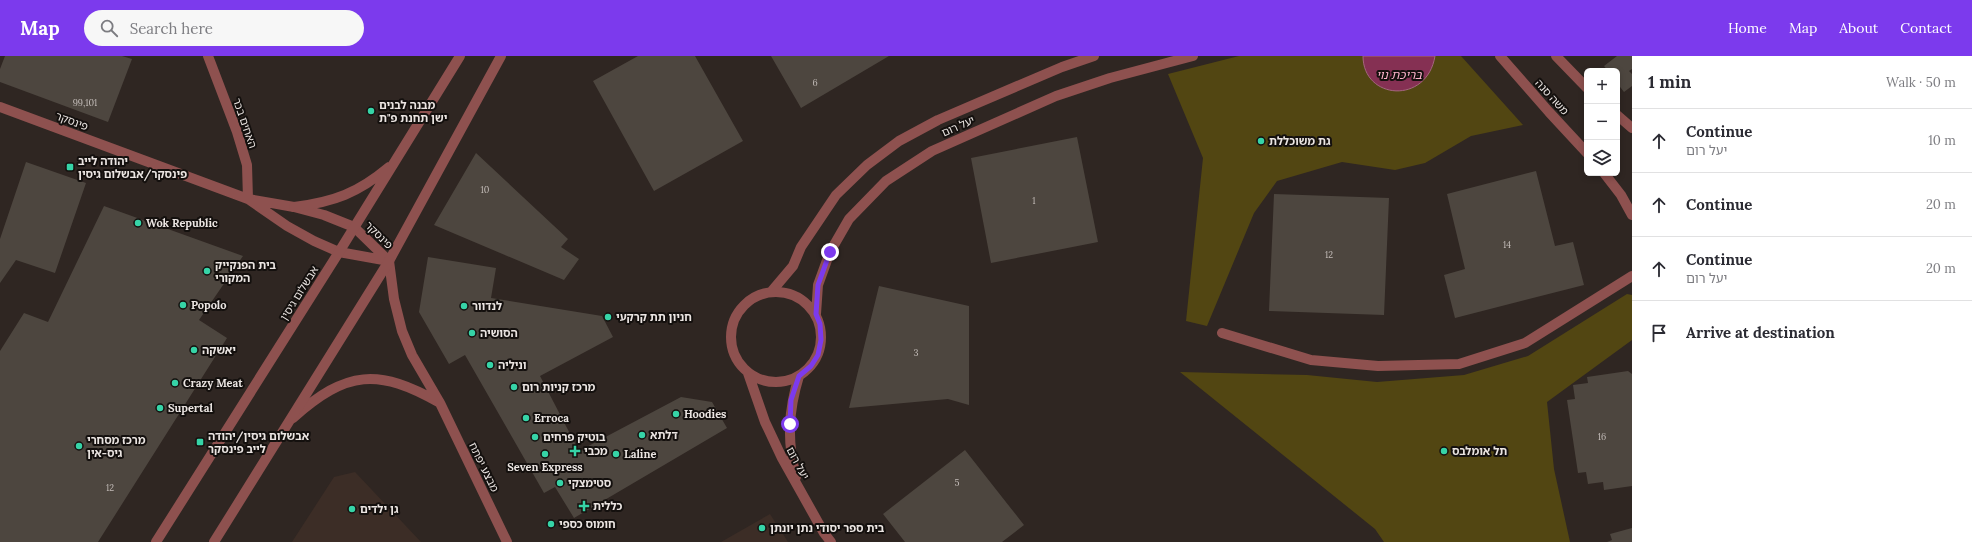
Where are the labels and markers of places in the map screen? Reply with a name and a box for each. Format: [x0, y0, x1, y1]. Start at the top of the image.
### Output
place label: מבנה לבנים ישן תחנת פ"ת [379, 98, 447, 125]
marker: מבנה לבנים ישן תחנת פ"ת [366, 106, 376, 116]
place label: גת משוכללת [1269, 134, 1331, 148]
marker: גת משוכללת [1256, 136, 1266, 146]
place label: יהודה לייב פינסקר/אבשלום גיסין [78, 154, 187, 182]
marker: יהודה לייב פינסקר/אבשלום גיסין [65, 162, 75, 172]
place label: Wok Republic [146, 216, 218, 230]
marker: Wok Republic [133, 218, 143, 228]
place label: בית הפנקייק המקורי [215, 258, 277, 285]
marker: בית הפנקייק המקורי [202, 266, 212, 276]
place label: Popolo [191, 298, 227, 312]
place label: לנדוור [472, 299, 502, 313]
marker: Popolo [178, 300, 188, 310]
marker: לנדוור [459, 301, 469, 311]
place label: חניון תת קרקעי [616, 310, 692, 324]
marker: חניון תת קרקעי [603, 312, 613, 322]
place label: הסושיה [480, 326, 518, 340]
marker: הסושיה [467, 328, 477, 338]
place label: יאשקה [202, 343, 236, 357]
marker: יאשקה [189, 345, 199, 355]
place label: וניליה [498, 358, 526, 372]
marker: וניליה [485, 360, 495, 370]
place label: Crazy Meat [183, 376, 243, 390]
marker: Crazy Meat [170, 378, 180, 388]
place label: מרכז קניות רום [522, 380, 596, 394]
marker: מרכז קניות רום [509, 382, 519, 392]
place label: Supertal [168, 401, 213, 415]
marker: Supertal [155, 403, 165, 413]
place label: Hoodies [684, 407, 726, 421]
marker: Hoodies [671, 409, 681, 419]
place label: Erroca [534, 411, 569, 425]
marker: Erroca [521, 413, 531, 423]
place label: דלתא [650, 428, 678, 442]
place label: אבשלום גיסין/יהודה לייב פינסקר [208, 429, 310, 456]
place label: בוטיק פרחים [543, 430, 606, 444]
marker: דלתא [637, 430, 647, 440]
marker: בוטיק פרחים [530, 432, 540, 442]
place label: מרכז מסחרי גיס-אין [87, 433, 146, 460]
marker: אבשלום גיסין/יהודה לייב פינסקר [195, 437, 205, 447]
marker: מרכז מסחרי גיס-אין [74, 441, 84, 451]
place label: מכבי [584, 444, 608, 458]
place label: תל אומלבס [1452, 444, 1507, 458]
marker: מכבי [569, 445, 581, 457]
marker: תל אומלבס [1439, 446, 1449, 456]
place label: Laline [624, 447, 656, 461]
marker: Seven Express [540, 449, 550, 459]
marker: Laline [611, 449, 621, 459]
place label: Seven Express [507, 460, 583, 474]
place label: סטימצקי [568, 476, 612, 490]
marker: סטימצקי [555, 478, 565, 488]
place label: כללית [593, 499, 623, 513]
marker: כללית [578, 500, 590, 512]
place label: גן ילדים [360, 502, 399, 516]
marker: גן ילדים [347, 504, 357, 514]
place label: חומוס כספי [559, 517, 616, 531]
marker: חומוס כספי [546, 519, 556, 529]
place label: בית ספר יסודי נתן יונתן [770, 521, 885, 535]
marker: בית ספר יסודי נתן יונתן [757, 523, 767, 533]

